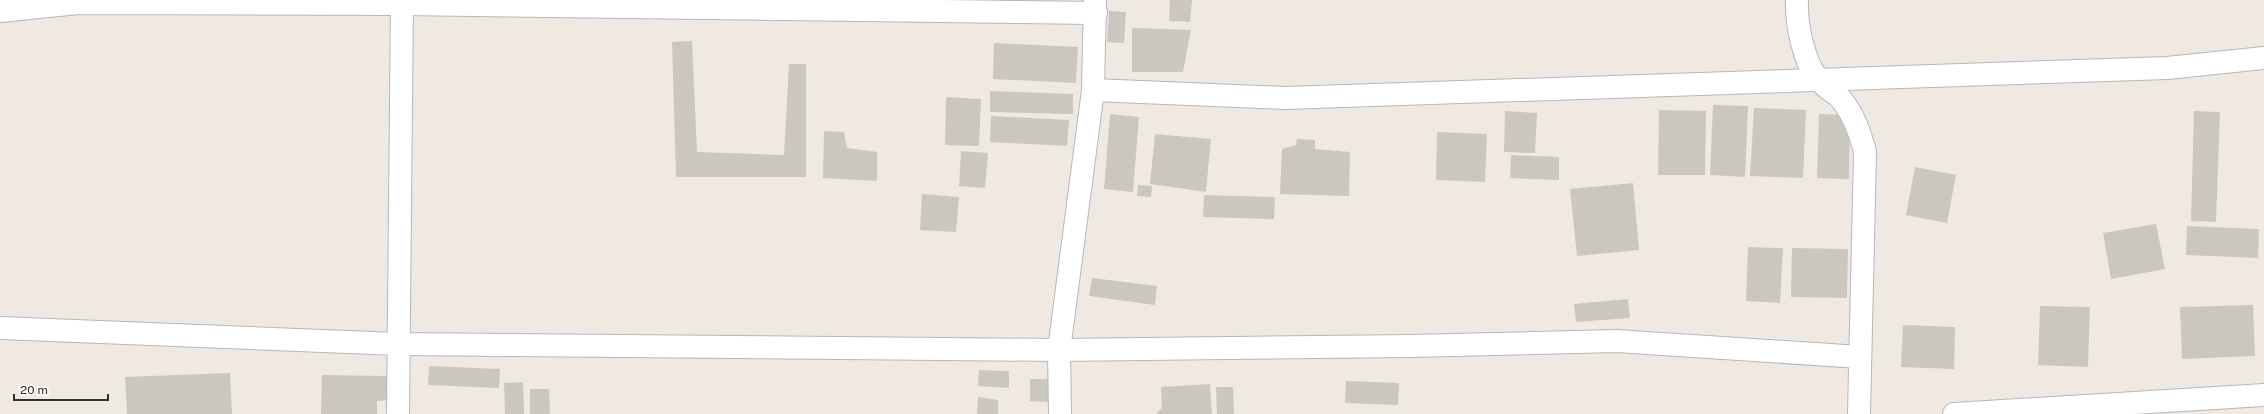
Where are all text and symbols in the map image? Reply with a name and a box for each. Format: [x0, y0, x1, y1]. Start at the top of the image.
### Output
scale bar [14, 376, 108, 402]
text: 20 m [20, 383, 48, 397]

